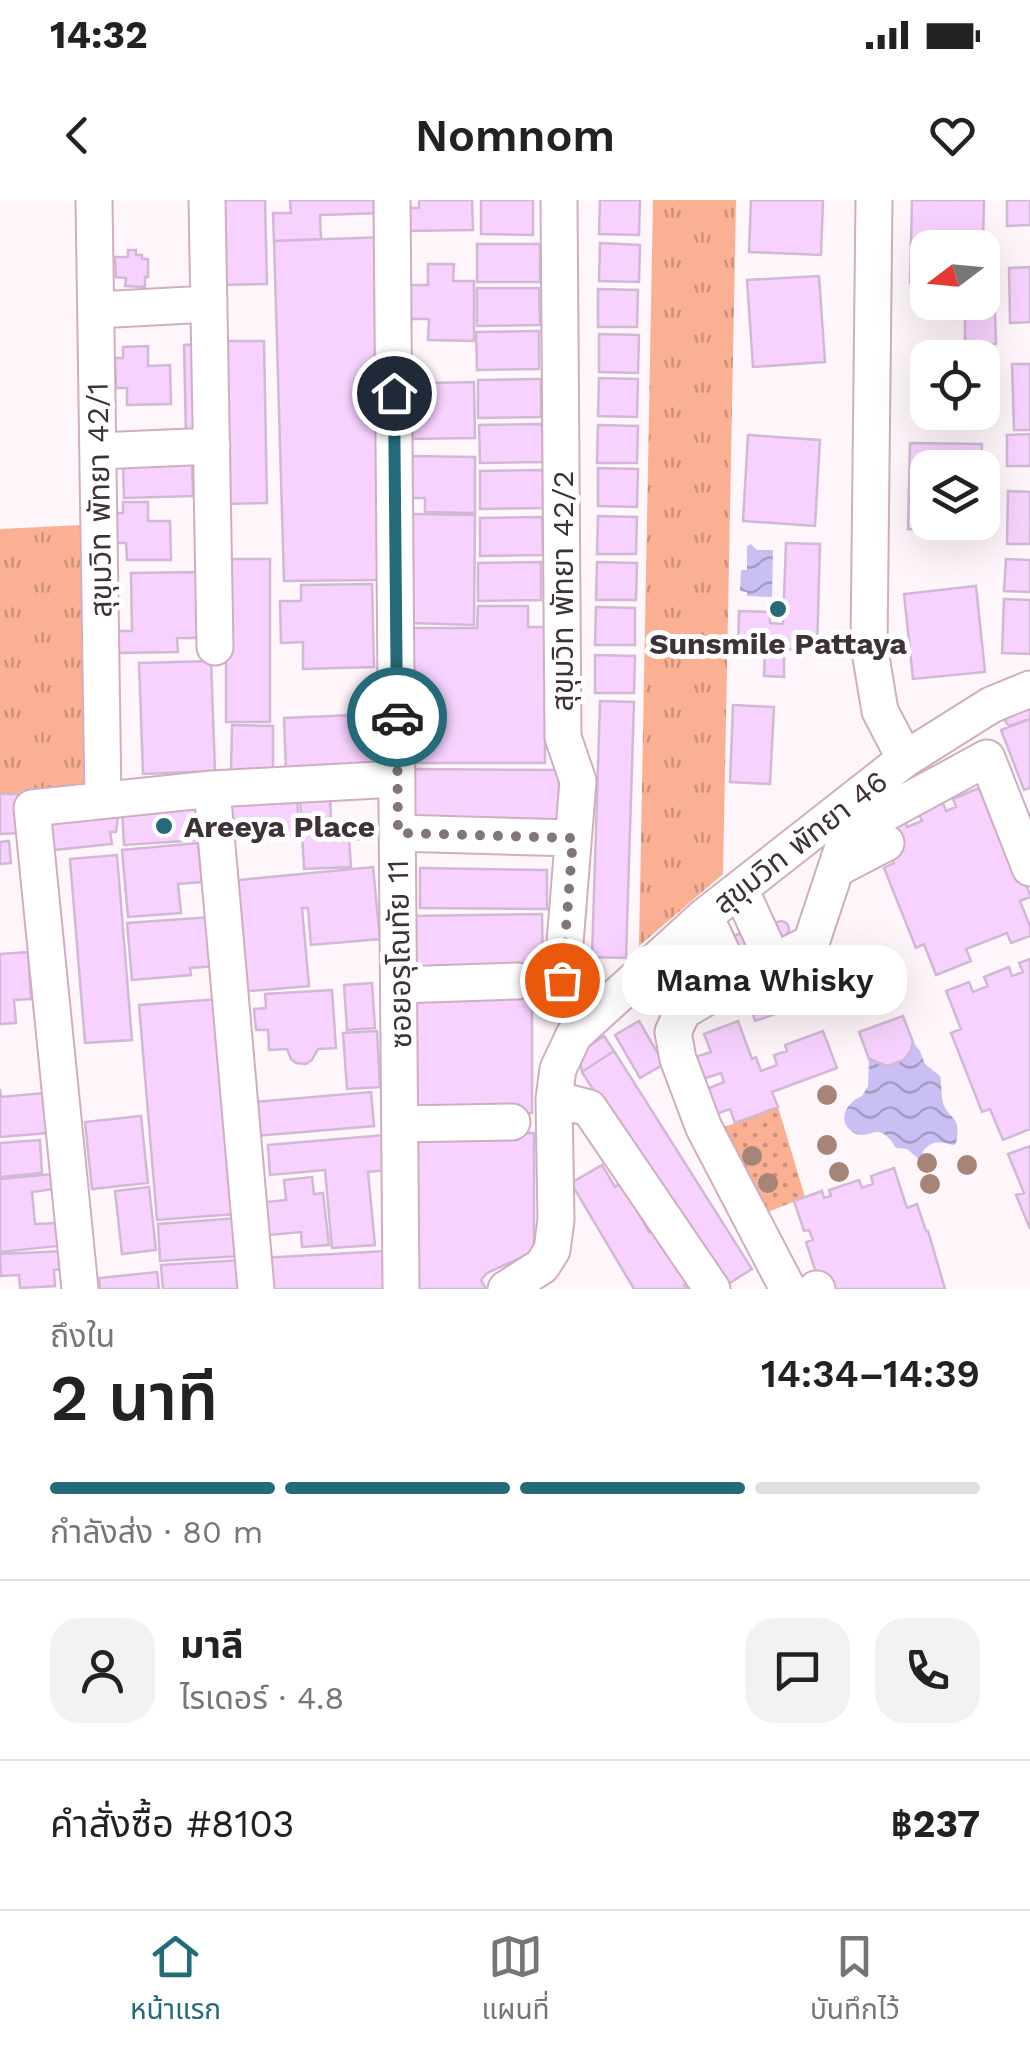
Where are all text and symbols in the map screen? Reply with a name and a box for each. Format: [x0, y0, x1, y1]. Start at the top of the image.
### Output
text: 14:32 [50, 13, 148, 57]
icon: back [50, 108, 105, 163]
icon: heart [925, 108, 980, 163]
text: Nomnom [415, 109, 615, 162]
north arrow [910, 230, 1000, 320]
map controls [910, 230, 1000, 540]
button: locate [910, 340, 1000, 430]
pin [352, 351, 437, 436]
icon: home [367, 366, 422, 421]
street label: สุขุมวิท พัทยา 42/1 [79, 382, 120, 618]
button: layers [910, 450, 1000, 540]
street label: สุขุมวิท พัทยา 42/2 [545, 470, 581, 712]
marker: Sunsmile Pattaya [767, 598, 789, 620]
place label: Sunsmile Pattaya [649, 626, 907, 661]
courier [347, 667, 447, 767]
icon: car [370, 690, 425, 745]
street label: สุขุมวิท พัทยา 46 [706, 763, 895, 922]
place label: Areeya Place [184, 809, 375, 844]
marker: Areeya Place [153, 815, 175, 837]
street label: ซอยอรุโณทัย 11 [380, 859, 419, 1049]
pin [520, 938, 605, 1023]
callout: Mama Whisky [622, 945, 907, 1015]
icon: bag [535, 953, 590, 1008]
text: Mama Whisky [655, 961, 874, 999]
text: ถึงใน [50, 1317, 115, 1355]
text: 14:34–14:39 [761, 1352, 980, 1396]
text: 2 นาที [50, 1360, 218, 1436]
text: กำลังส่ง · 80 m [50, 1513, 263, 1551]
button: person [50, 1618, 155, 1723]
button: chat [745, 1618, 850, 1723]
button: phone [875, 1618, 980, 1723]
text: มาลี [180, 1623, 244, 1667]
text: ไรเดอร์ · 4.8 [180, 1679, 344, 1717]
text: คำสั่งซื้อ #8103 [50, 1802, 294, 1846]
text: ฿237 [891, 1802, 980, 1846]
tab: หน้าแรก [130, 1929, 221, 2032]
tab: แผนที่ [481, 1929, 550, 2032]
tab: บันทึกไว้ [810, 1929, 900, 2032]

